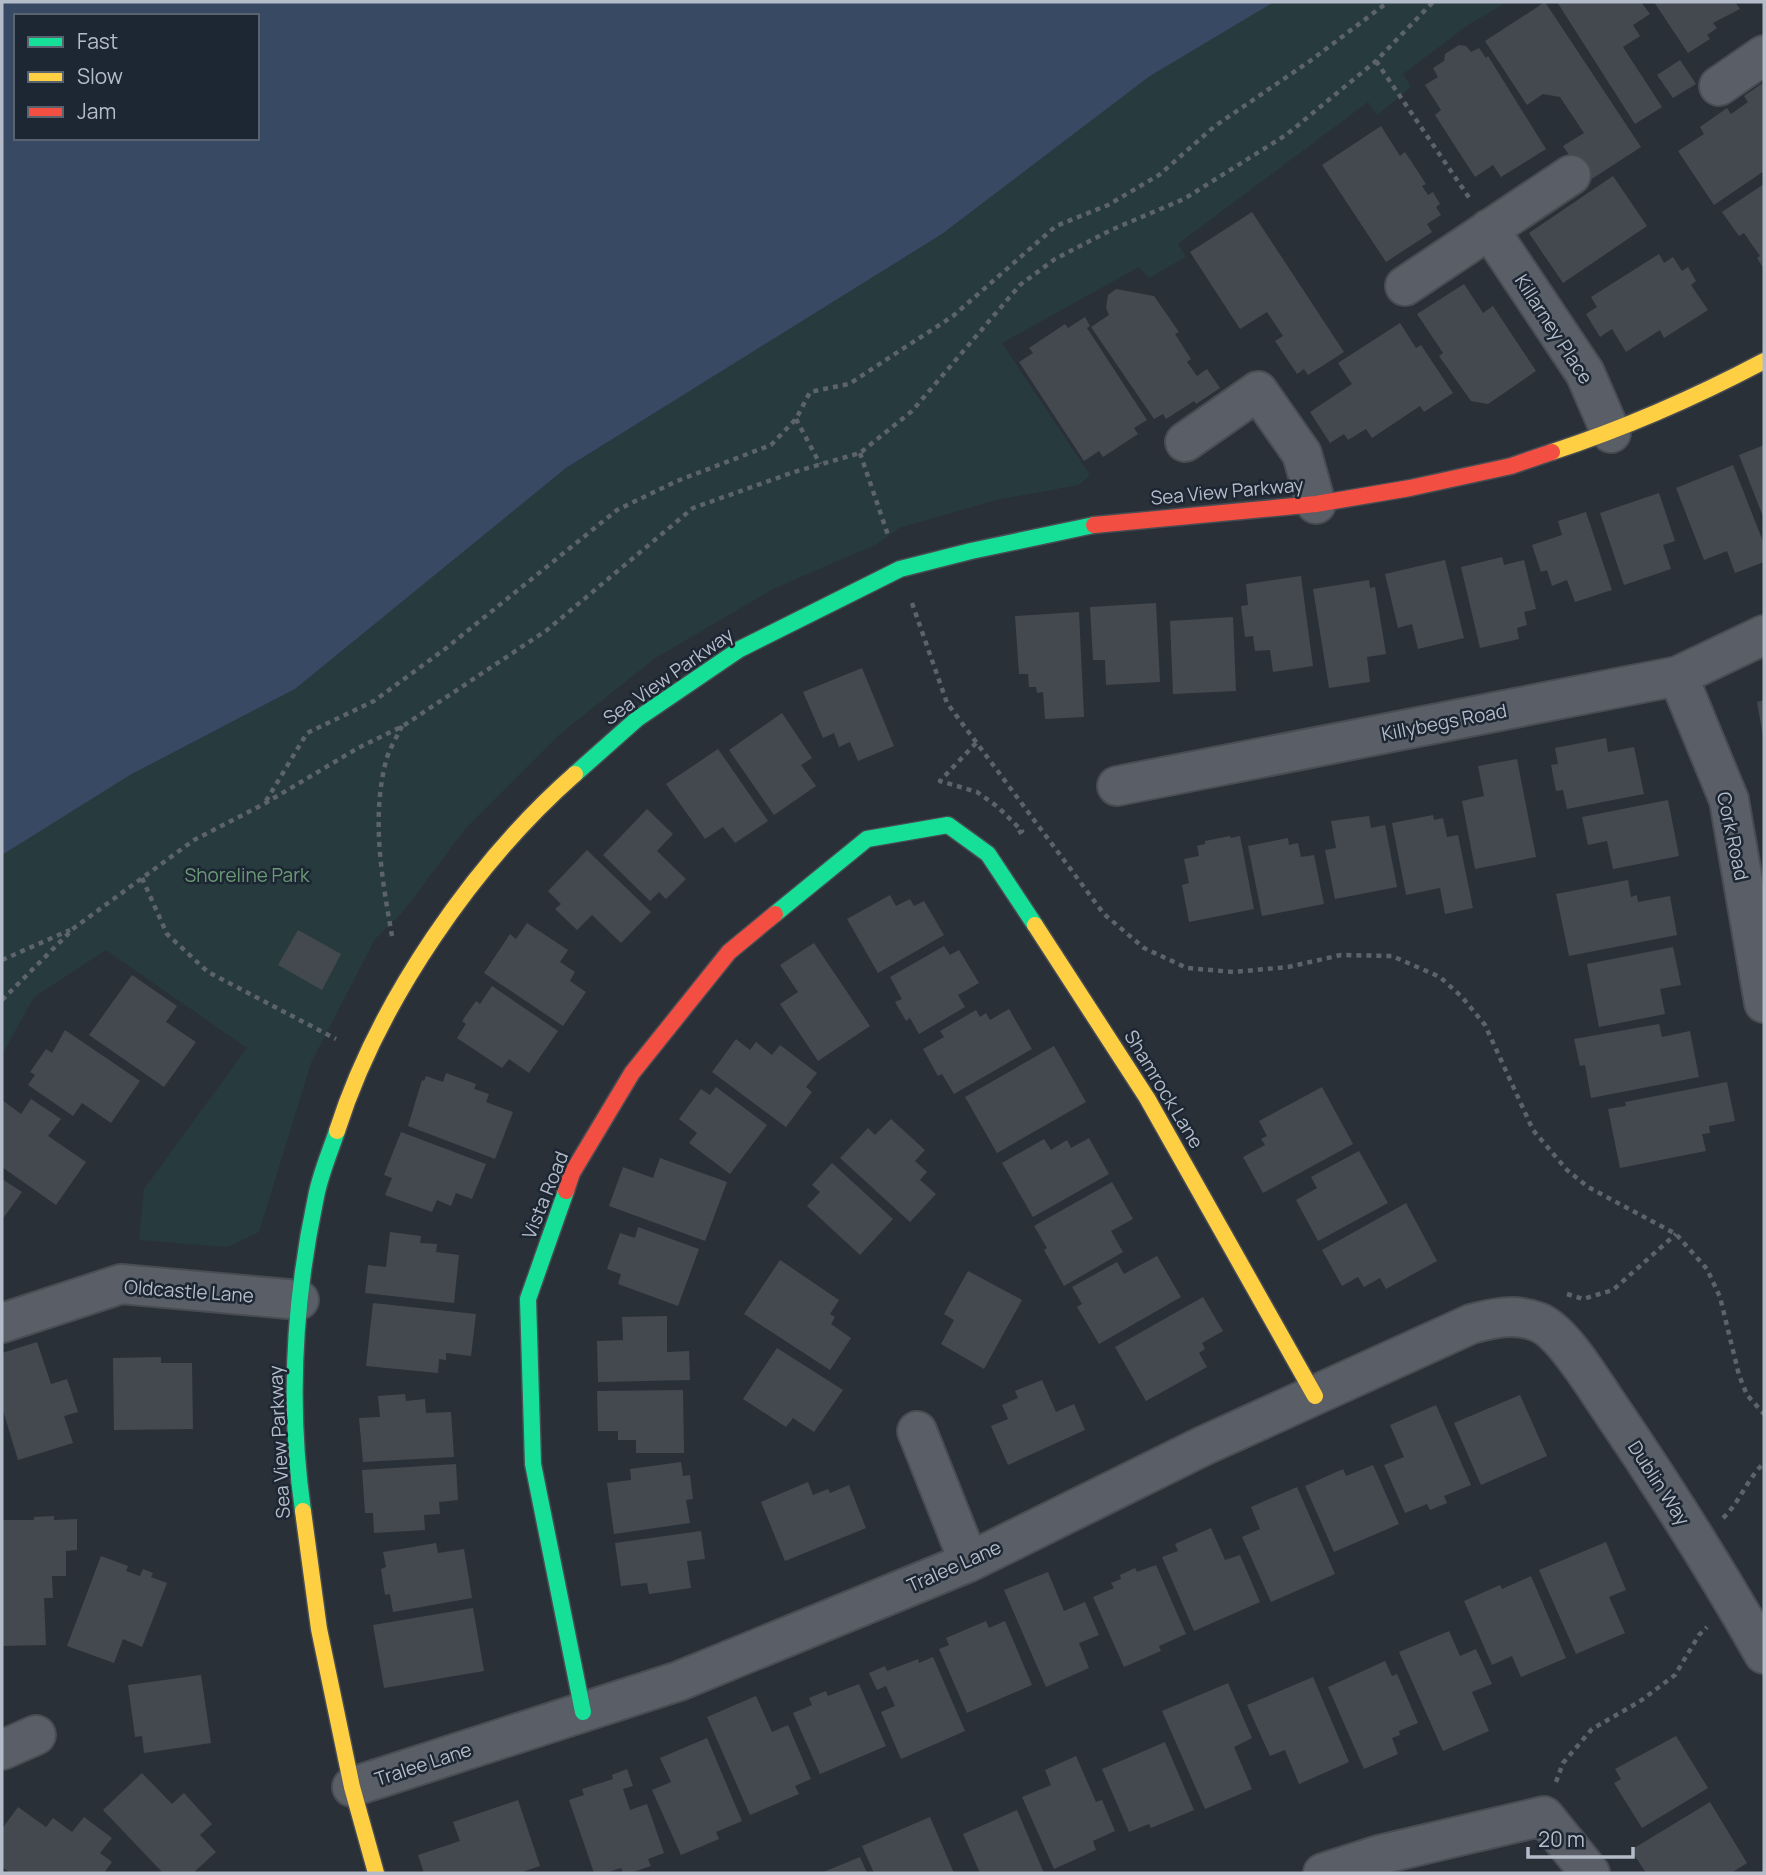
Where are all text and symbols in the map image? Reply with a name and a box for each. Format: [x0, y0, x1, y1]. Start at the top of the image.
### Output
legend [14, 14, 259, 140]
text: Fast [77, 27, 118, 55]
text: Slow [77, 62, 123, 90]
text: Jam [77, 97, 116, 125]
street label: Killarney Place [1509, 269, 1599, 389]
street label: Sea View Parkway [1149, 471, 1305, 511]
street label: Sea View Parkway [598, 621, 738, 731]
street label: Killybegs Road [1379, 697, 1509, 747]
street label: Cork Road [1711, 789, 1755, 883]
park label: Shoreline Park [185, 862, 310, 888]
street label: Shamrock Lane [1118, 1025, 1210, 1153]
street label: Vista Road [516, 1147, 574, 1243]
street label: Oldcastle Lane [123, 1273, 255, 1309]
street label: Sea View Parkway [262, 1365, 296, 1519]
street label: Dublin Way [1622, 1436, 1696, 1530]
street label: Tralee Lane [903, 1534, 1005, 1598]
street label: Tralee Lane [371, 1736, 475, 1792]
scale bar [1528, 1815, 1633, 1859]
text: 20 m [1538, 1825, 1585, 1853]

